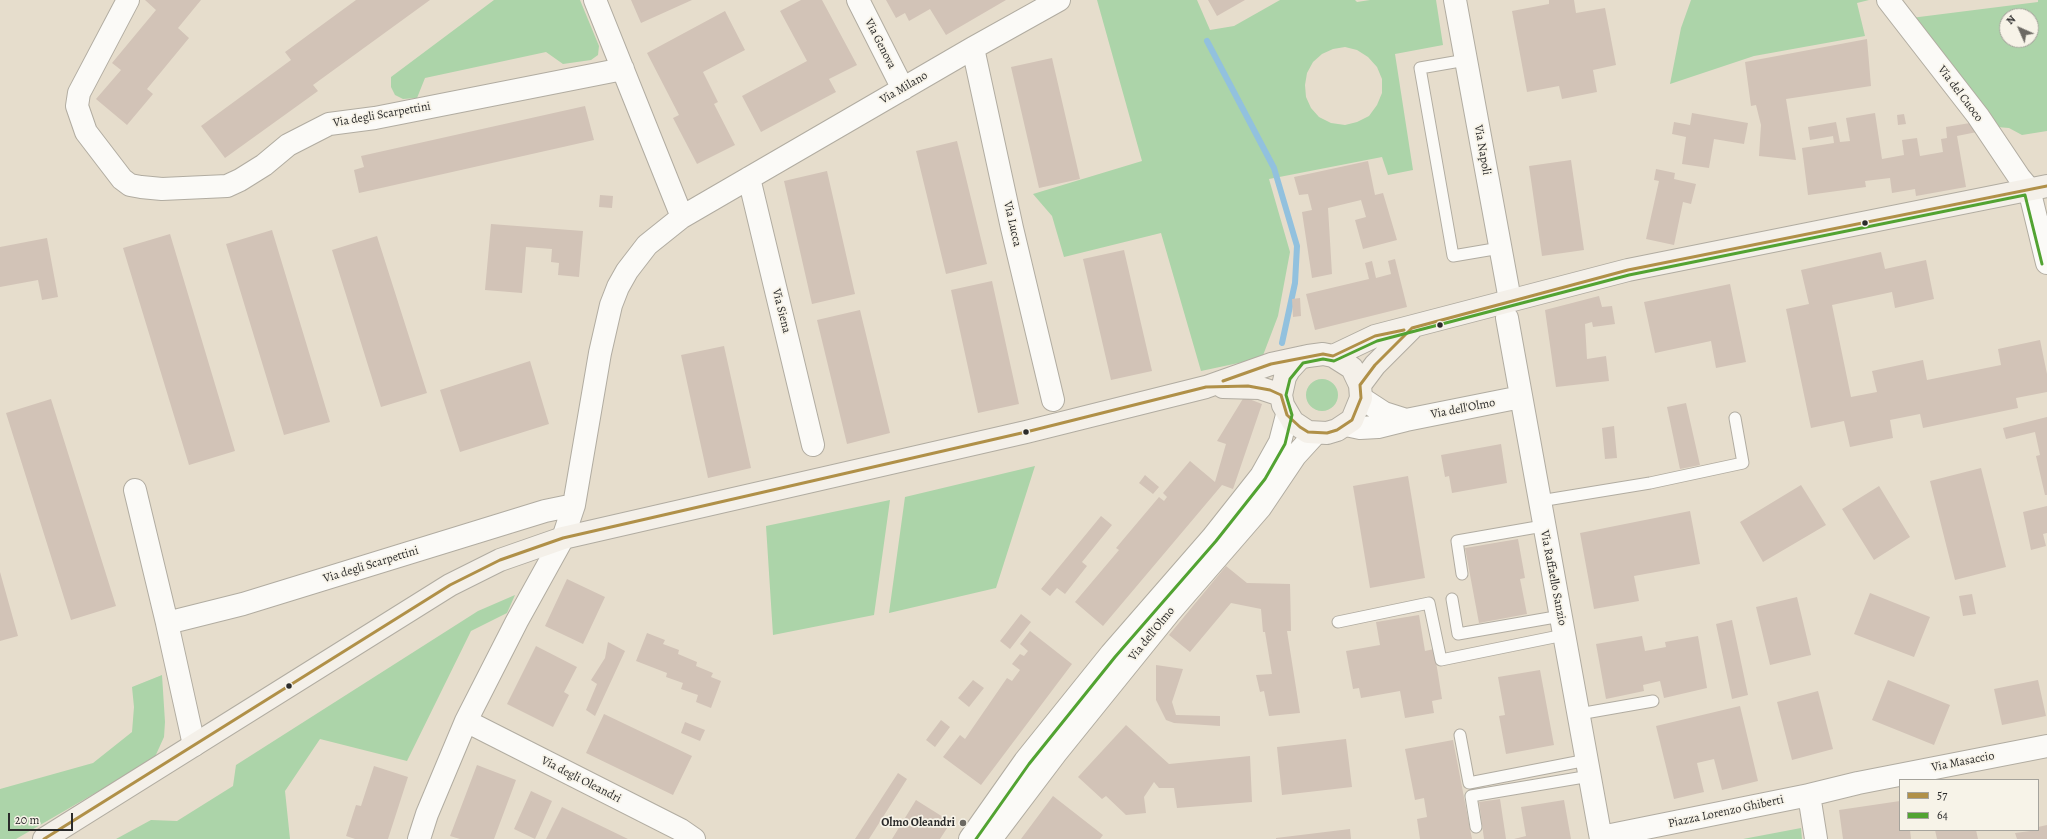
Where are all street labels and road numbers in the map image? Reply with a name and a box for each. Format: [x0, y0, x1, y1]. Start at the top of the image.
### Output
street label: Via Genova [861, 16, 899, 72]
street label: Via del Cuoco [1934, 63, 1986, 125]
street label: Via Milano [878, 69, 930, 107]
street label: Via degli Scarpettini [332, 99, 432, 131]
street label: Via Napoli [1470, 124, 1494, 176]
street label: Via Lucca [1000, 200, 1024, 248]
street label: Via Siena [769, 287, 793, 335]
street label: Via dell'Olmo [1430, 396, 1496, 422]
street label: Via Raffaello Sanzio [1537, 529, 1569, 627]
street label: Via degli Scarpettini [322, 544, 420, 586]
street label: Via dell'Olmo [1126, 604, 1178, 664]
street label: Via Masaccio [1930, 749, 1996, 775]
street label: Via degli Oleandri [539, 754, 623, 806]
street label: Piazza Lorenzo Ghiberti [1667, 793, 1785, 831]

